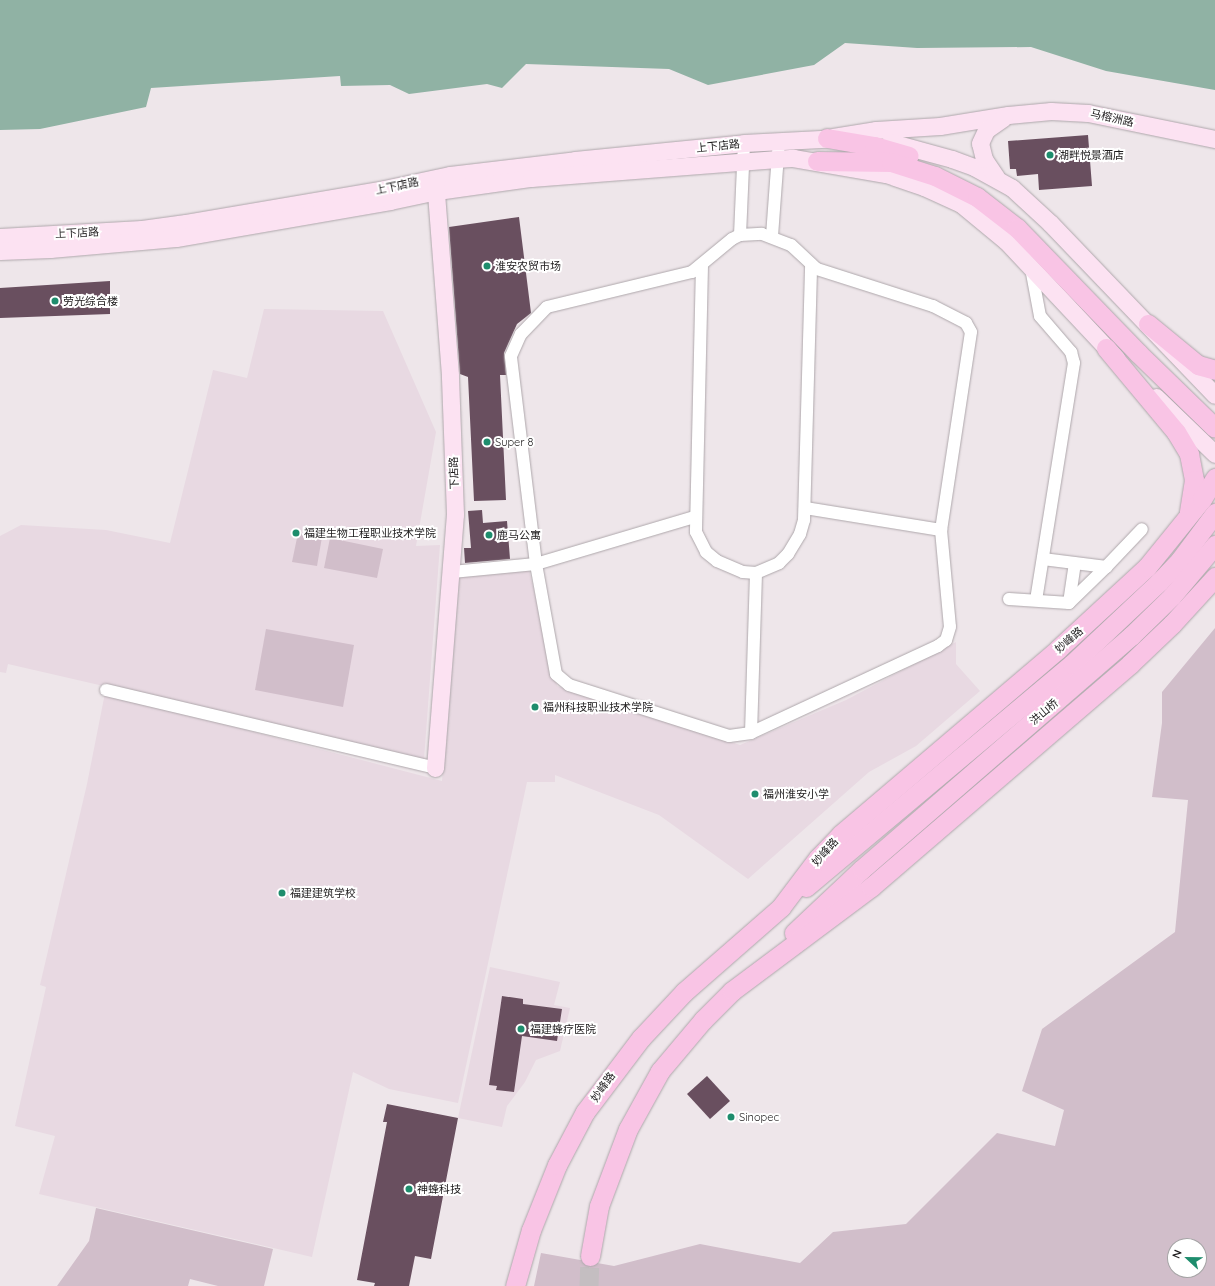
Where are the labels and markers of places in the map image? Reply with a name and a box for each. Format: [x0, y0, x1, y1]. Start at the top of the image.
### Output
place label: 湖畔悦景酒店 [1058, 148, 1124, 162]
marker: 湖畔悦景酒店 [1045, 150, 1055, 160]
place label: 淮安农贸市场 [495, 259, 561, 273]
marker: 淮安农贸市场 [482, 261, 492, 271]
place label: 劳光综合楼 [63, 294, 118, 308]
marker: 劳光综合楼 [50, 296, 60, 306]
place label: Super 8 [495, 435, 533, 449]
marker: Super 8 [482, 437, 492, 447]
place label: 福建生物工程职业技术学院 [304, 526, 436, 540]
marker: 福建生物工程职业技术学院 [291, 528, 301, 538]
place label: 鹿马公寓 [497, 528, 541, 542]
marker: 鹿马公寓 [484, 530, 494, 540]
place label: 福州科技职业技术学院 [543, 700, 653, 714]
marker: 福州科技职业技术学院 [530, 702, 540, 712]
place label: 福州淮安小学 [763, 787, 829, 801]
marker: 福州淮安小学 [750, 789, 760, 799]
place label: 福建建筑学校 [290, 886, 356, 900]
marker: 福建建筑学校 [277, 888, 287, 898]
place label: 福建蜂疗医院 [530, 1022, 596, 1036]
marker: 福建蜂疗医院 [515, 1023, 527, 1035]
place label: Sinopec [739, 1110, 779, 1124]
marker: Sinopec [726, 1112, 736, 1122]
place label: 神蜂科技 [417, 1182, 461, 1196]
marker: 神蜂科技 [404, 1184, 414, 1194]

